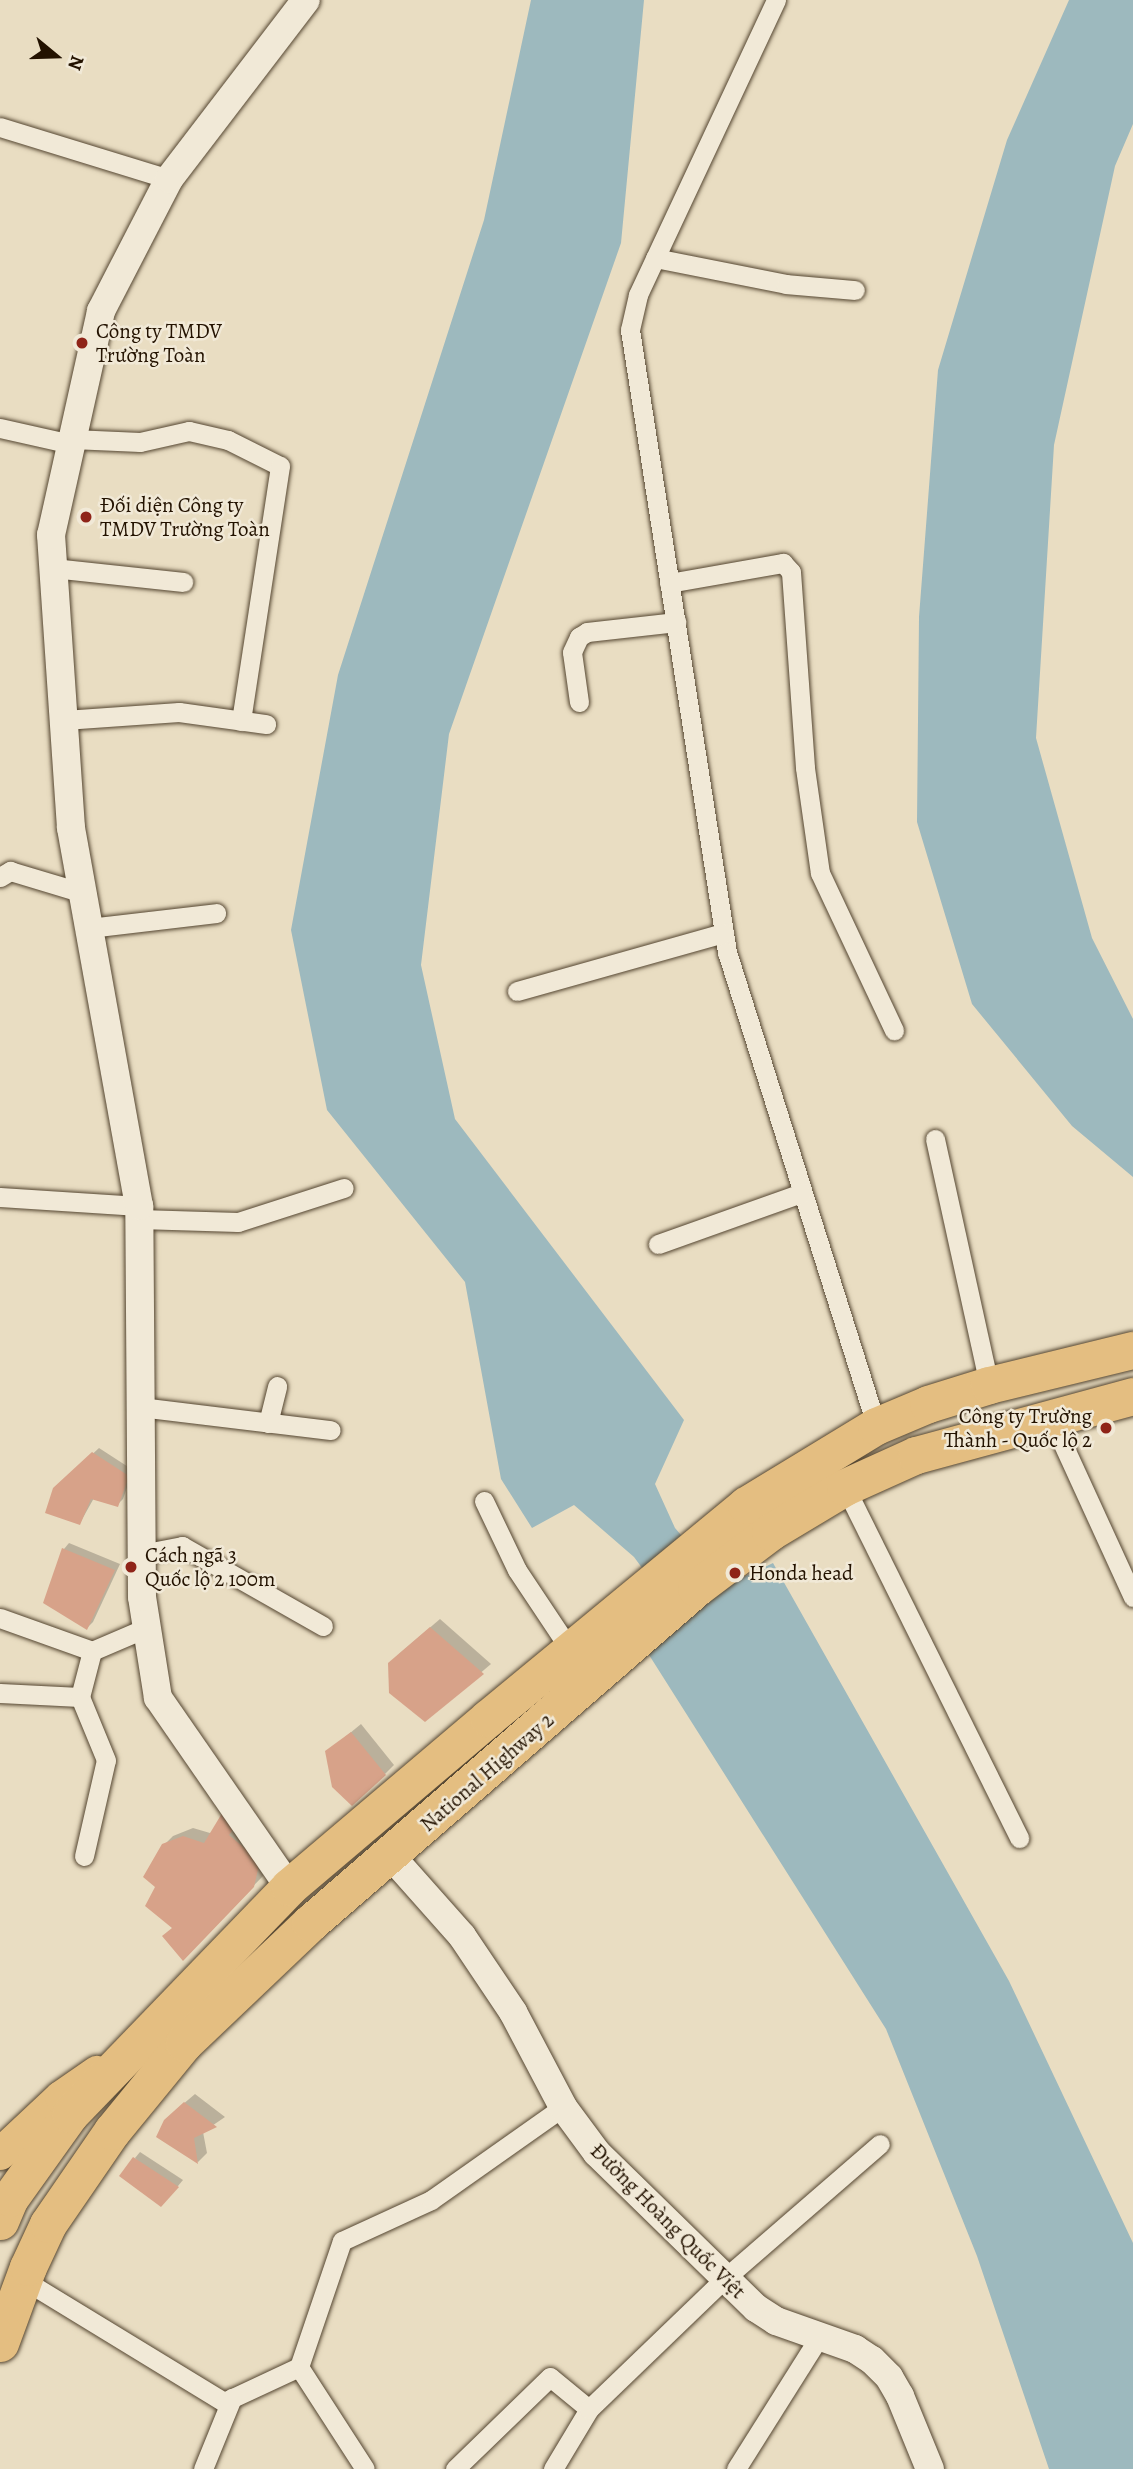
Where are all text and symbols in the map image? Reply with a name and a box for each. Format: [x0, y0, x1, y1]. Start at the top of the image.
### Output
north arrow [21, 21, 91, 91]
text: N [61, 52, 90, 74]
place label: Công ty TMDV Trường Toàn [96, 318, 222, 368]
marker: Công ty TMDV Trường Toàn [74, 335, 90, 351]
place label: Đối diện Công ty TMDV Trường Toàn [100, 492, 270, 542]
marker: Đối diện Công ty TMDV Trường Toàn [78, 509, 94, 525]
place label: Công ty Trường Thành - Quốc lộ 2 [943, 1403, 1092, 1453]
marker: Công ty Trường Thành - Quốc lộ 2 [1098, 1420, 1114, 1436]
place label: Cách ngã 3 Quốc lộ 2 100m [145, 1542, 275, 1592]
marker: Cách ngã 3 Quốc lộ 2 100m [123, 1559, 139, 1575]
place label: Honda head [749, 1560, 853, 1586]
marker: Honda head [727, 1565, 743, 1581]
street label: National Highway 2 [415, 1707, 559, 1837]
street label: Đường Hoàng Quốc Việt [585, 2138, 751, 2304]

